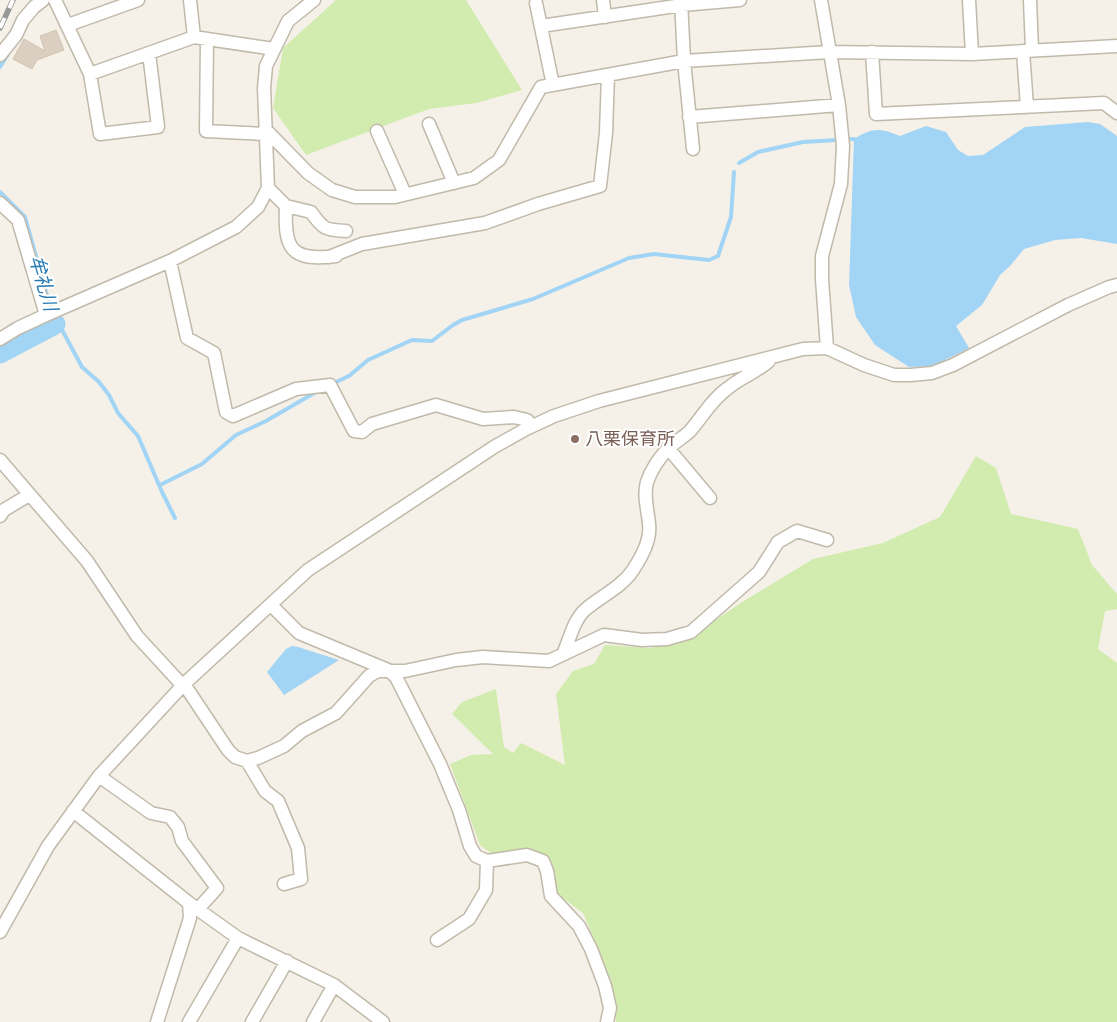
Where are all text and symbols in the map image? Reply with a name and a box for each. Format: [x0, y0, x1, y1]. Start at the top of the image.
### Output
water label: 牟礼川 [24, 252, 64, 316]
place label: 八栗保育所 [585, 427, 675, 450]
marker: 八栗保育所 [569, 433, 581, 445]

